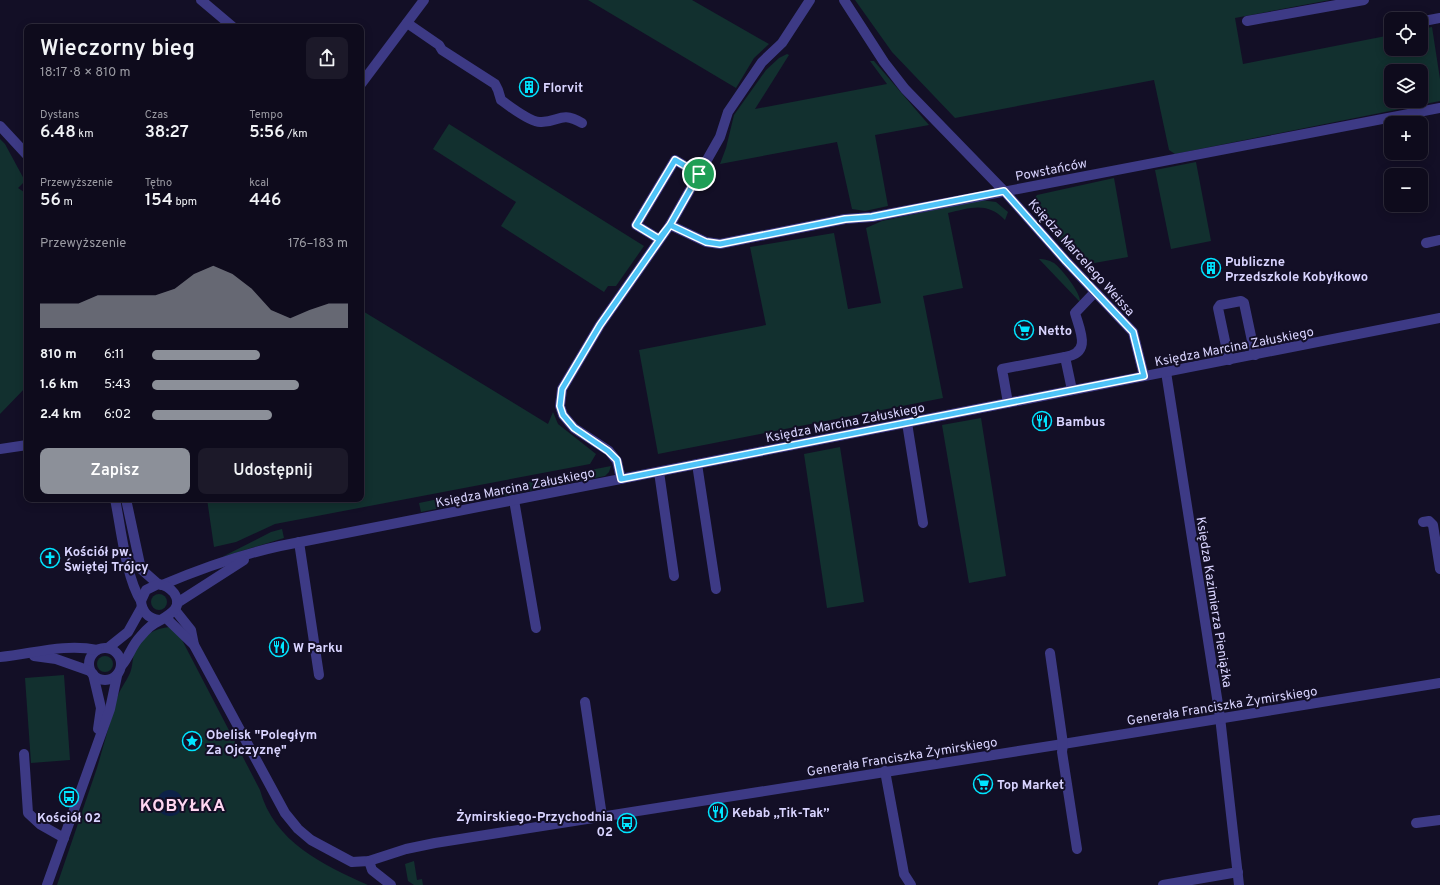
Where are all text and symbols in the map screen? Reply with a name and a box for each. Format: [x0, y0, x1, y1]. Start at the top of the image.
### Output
map controls [1384, 12, 1428, 212]
button: locate [1384, 12, 1428, 56]
text: Wieczorny bieg [40, 36, 195, 63]
button: share [306, 37, 348, 79]
button: layers [1384, 64, 1428, 108]
text: 18:17 · 8 × 810 m [40, 65, 131, 81]
building icon: Florvit [518, 76, 540, 98]
place label: Florvit [543, 81, 583, 97]
text: Dystans [40, 108, 79, 122]
text: Czas [145, 108, 168, 122]
text: Tempo [249, 108, 283, 122]
button: + [1384, 116, 1428, 160]
text: 6.48 [40, 122, 76, 144]
text: 38:27 [145, 122, 189, 144]
text: 5:56 [249, 122, 285, 144]
text: km [76, 127, 94, 141]
text: /km [285, 127, 308, 141]
street label: Powstańców [1014, 156, 1089, 186]
pin [682, 157, 716, 191]
icon: arrive [688, 163, 710, 185]
button: − [1384, 168, 1428, 212]
text: Przewyższenie [40, 176, 113, 190]
text: Tętno [145, 176, 172, 190]
text: kcal [249, 176, 269, 190]
text: 56 [40, 190, 61, 212]
text: 154 [145, 190, 173, 212]
text: 446 [249, 190, 281, 212]
text: m [61, 195, 73, 209]
text: bpm [173, 195, 197, 209]
street label: Księdza Marcelego Weissa [1024, 197, 1137, 320]
text: Przewyższenie [40, 236, 126, 252]
text: 176–183 m [288, 236, 348, 252]
place label: Publiczne Przedszkole Kobyłkowo [1225, 255, 1368, 286]
building icon: Publiczne Przedszkole Kobyłkowo [1200, 257, 1222, 279]
supermarket icon: Netto [1013, 319, 1035, 341]
place label: Netto [1038, 324, 1072, 340]
street label: Księdza Marcina Załuskiego [1153, 325, 1315, 371]
text: 810 m [40, 347, 77, 363]
text: 6:11 [104, 347, 124, 363]
text: 1.6 km [40, 377, 78, 393]
text: 5:43 [104, 377, 131, 393]
street label: Księdza Marcina Załuskiego [764, 401, 926, 447]
text: 2.4 km [40, 407, 81, 423]
text: 6:02 [104, 407, 131, 423]
restaurant icon: Bambus [1031, 410, 1053, 432]
place label: Bambus [1056, 415, 1105, 431]
button: Zapisz [40, 448, 190, 494]
button: Udostępnij [198, 448, 348, 494]
street label: Księdza Marcina Załuskiego [434, 466, 596, 512]
street label: Księdza Kazimierza Pieniążka [1192, 516, 1234, 689]
place label: Kościół pw. Świętej Trójcy [64, 545, 149, 576]
church icon: Kościół pw. Świętej Trójcy [39, 547, 61, 569]
restaurant icon: W Parku [268, 636, 290, 658]
place label: W Parku [293, 641, 343, 657]
street label: Generała Franciszka Żymirskiego [1126, 682, 1319, 730]
place label: Obelisk "Poległym Za Ojczyznę" [206, 728, 317, 759]
place icon: Obelisk "Poległym Za Ojczyznę" [181, 730, 203, 752]
street label: Generała Franciszka Żymirskiego [806, 733, 999, 781]
supermarket icon: Top Market [972, 773, 994, 795]
place label: Top Market [997, 778, 1064, 794]
bus stop icon: Kościół 02 [58, 786, 80, 808]
district label: KOBYŁKA [140, 796, 226, 818]
restaurant icon: Kebab „Tik-Tak” [707, 801, 729, 823]
place label: Kebab „Tik-Tak” [732, 806, 830, 822]
place label: Żymirskiego-Przychodnia 02 [456, 809, 613, 841]
place label: Kościół 02 [37, 811, 101, 827]
bus stop icon: Żymirskiego-Przychodnia 02 [616, 812, 638, 834]

